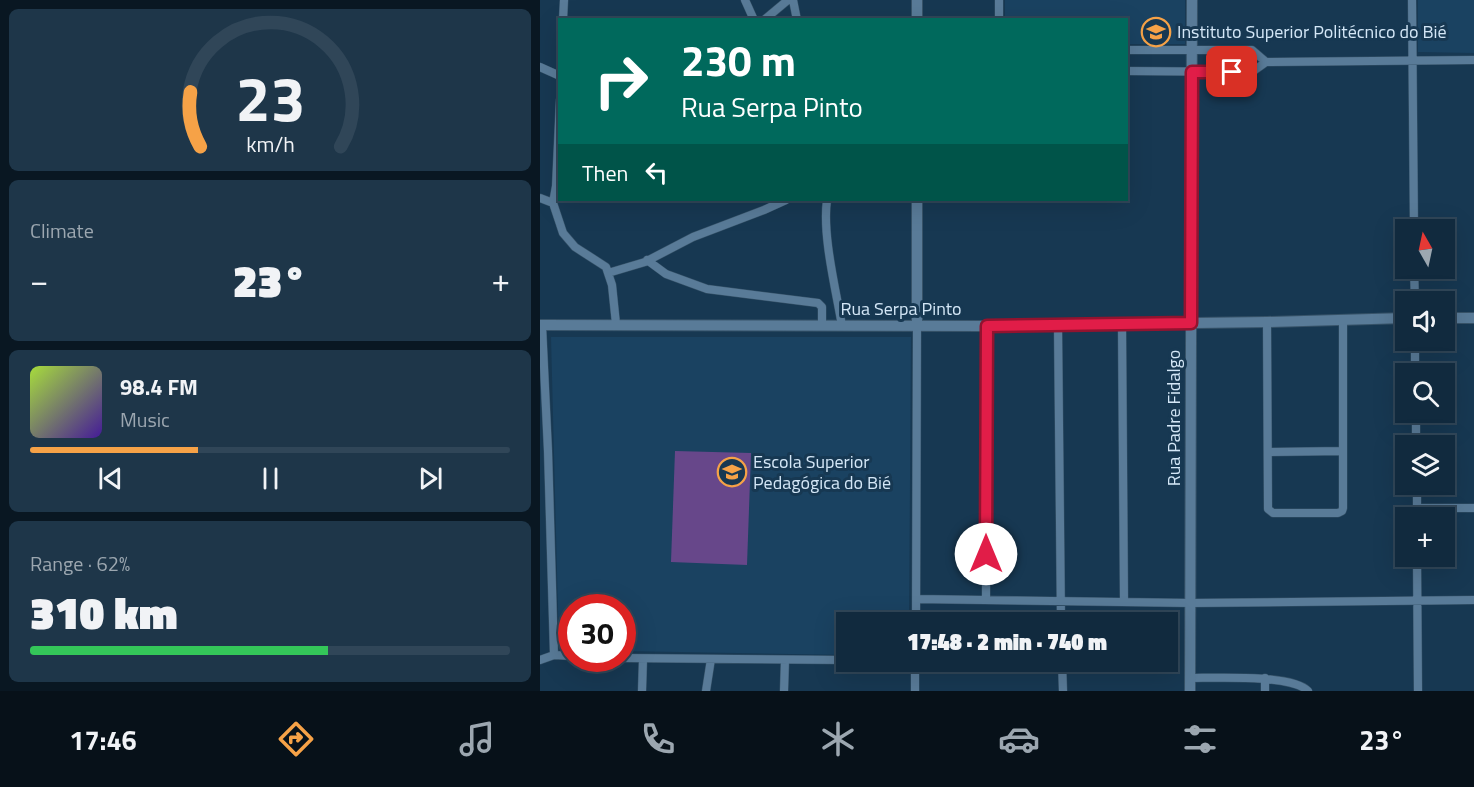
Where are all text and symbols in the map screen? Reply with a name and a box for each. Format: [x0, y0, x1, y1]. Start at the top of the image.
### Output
school or university icon: Instituto Superior Politécnico do Bié [1140, 16, 1172, 48]
place label: Instituto Superior Politécnico do Bié [1177, 18, 1447, 45]
text: 230 m [681, 28, 796, 92]
icon: right [582, 42, 660, 120]
pin [1206, 46, 1257, 97]
text: 23 [235, 50, 305, 145]
icon: arrive [1215, 55, 1248, 88]
text: Rua Serpa Pinto [681, 86, 863, 127]
text: km/h [246, 128, 294, 160]
text: Then [582, 156, 628, 190]
icon: left [640, 156, 673, 189]
text: Climate [30, 215, 94, 246]
north arrow [1395, 219, 1455, 279]
map controls [1395, 219, 1455, 567]
text: 23° [233, 246, 307, 314]
text: − [30, 255, 48, 305]
text: + [492, 255, 510, 305]
button: sound [1395, 291, 1455, 351]
street label: Rua Serpa Pinto [840, 295, 962, 322]
street label: Rua Padre Fidalgo [1160, 350, 1187, 486]
button: search [1395, 363, 1455, 423]
text: 98.4 FM [120, 370, 198, 404]
text: Music [120, 404, 170, 435]
button: layers [1395, 435, 1455, 495]
place label: Escola Superior Pedagógica do Bié [753, 448, 891, 496]
school or university icon: Escola Superior Pedagógica do Bié [716, 456, 748, 488]
icon: previous [94, 462, 127, 495]
icon: pause [254, 462, 287, 495]
icon: next [414, 462, 447, 495]
button: + [1395, 507, 1455, 567]
position arrow [954, 522, 1018, 586]
text: Range · 62% [30, 548, 130, 579]
text: 310 km [30, 578, 178, 646]
speed limit sign: 30 [558, 594, 636, 672]
text: 17:48 · 2 min · 740 m [907, 625, 1107, 659]
icon: directions [275, 718, 317, 760]
icon: music [456, 718, 498, 760]
icon: phone [637, 718, 679, 760]
icon: climate [817, 718, 859, 760]
icon: car [998, 718, 1040, 760]
icon: filters [1179, 718, 1221, 760]
text: 17:46 [69, 719, 137, 760]
text: 23° [1359, 719, 1405, 760]

